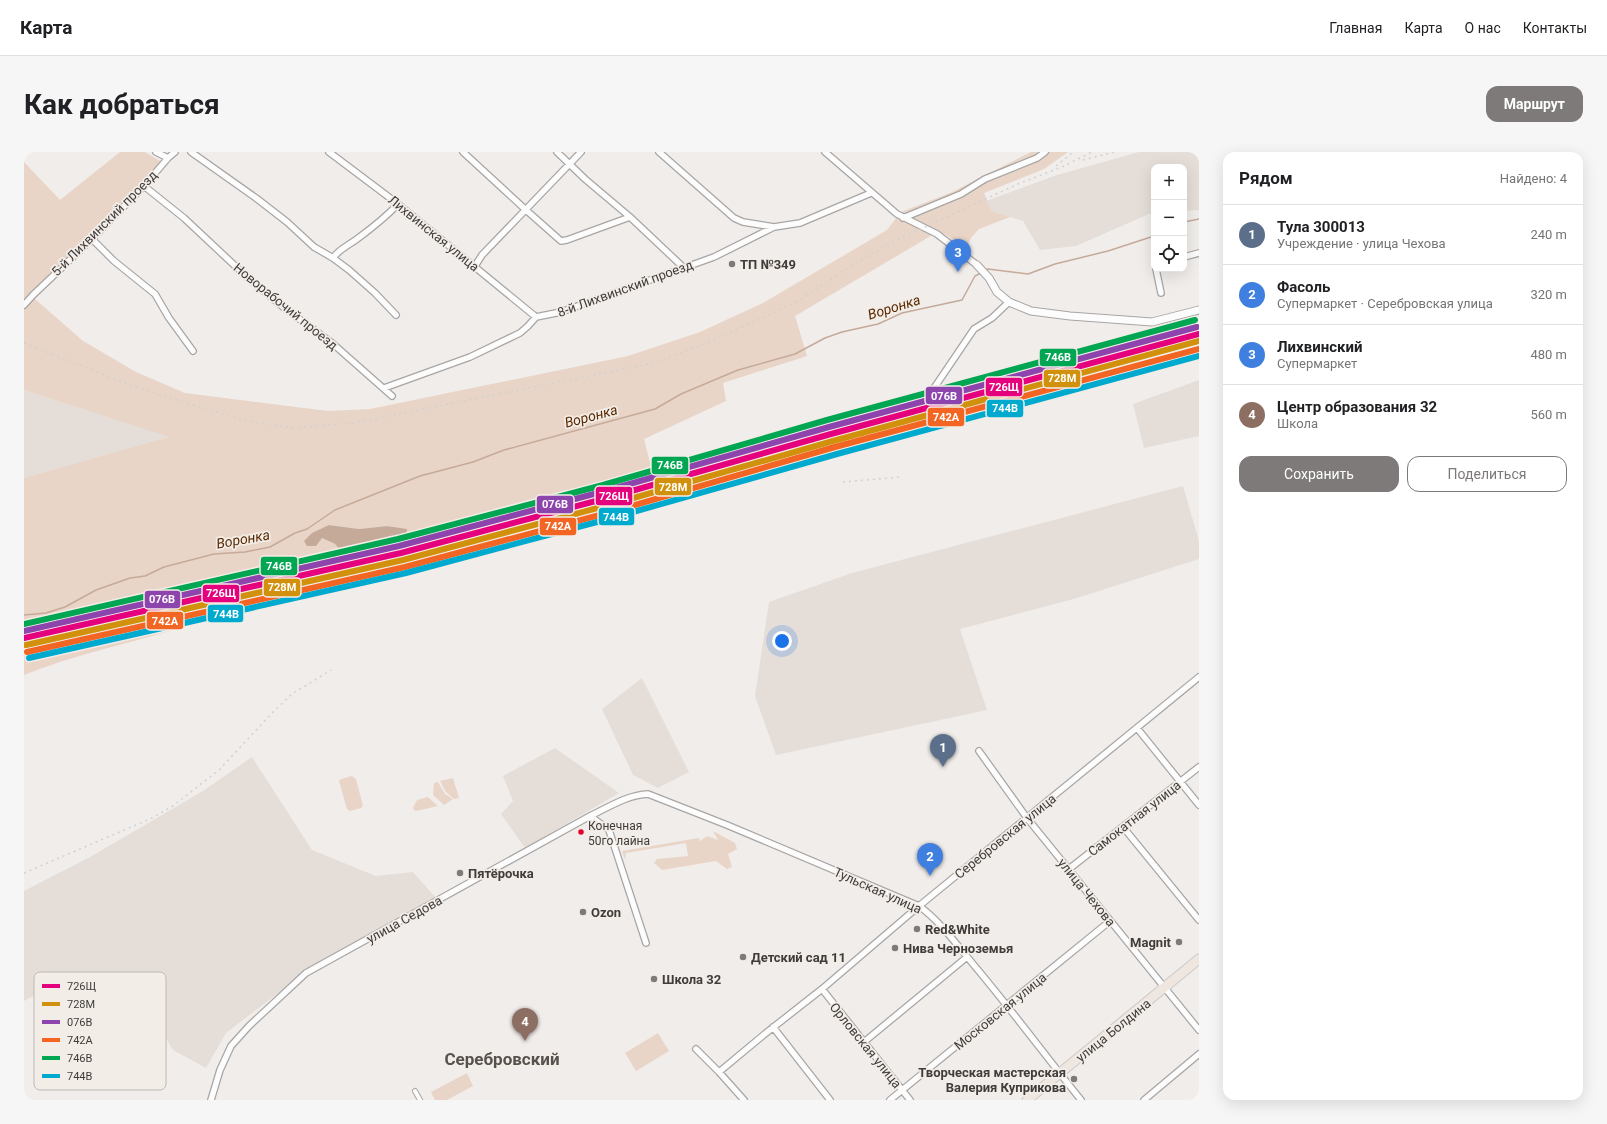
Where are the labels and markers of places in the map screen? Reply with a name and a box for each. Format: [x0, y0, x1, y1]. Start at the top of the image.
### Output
pin: 3 [945, 239, 971, 272]
place label: ТП №349 [740, 257, 796, 272]
marker: ТП №349 [727, 259, 737, 269]
pin: 1 [930, 734, 956, 767]
place label: Конечная 50го лайна [588, 819, 650, 848]
marker: Конечная 50го лайна [576, 827, 586, 837]
pin: 2 [917, 843, 943, 876]
place label: Пятёрочка [468, 866, 534, 881]
marker: Пятёрочка [455, 868, 465, 878]
place label: Ozon [591, 905, 621, 920]
marker: Ozon [578, 907, 588, 917]
place label: Red&White [925, 922, 990, 937]
marker: Red&White [912, 924, 922, 934]
place label: Magnit [1130, 935, 1172, 950]
marker: Magnit [1174, 937, 1184, 947]
place label: Нива Черноземья [903, 941, 1013, 956]
marker: Нива Черноземья [890, 943, 900, 953]
place label: Детский сад 11 [751, 950, 846, 965]
marker: Детский сад 11 [738, 952, 748, 962]
place label: Школа 32 [662, 972, 721, 987]
marker: Школа 32 [649, 974, 659, 984]
pin: 4 [512, 1008, 538, 1041]
place label: Творческая мастерская Валерия Куприкова [918, 1065, 1066, 1095]
marker: Творческая мастерская Валерия Куприкова [1069, 1074, 1079, 1084]

